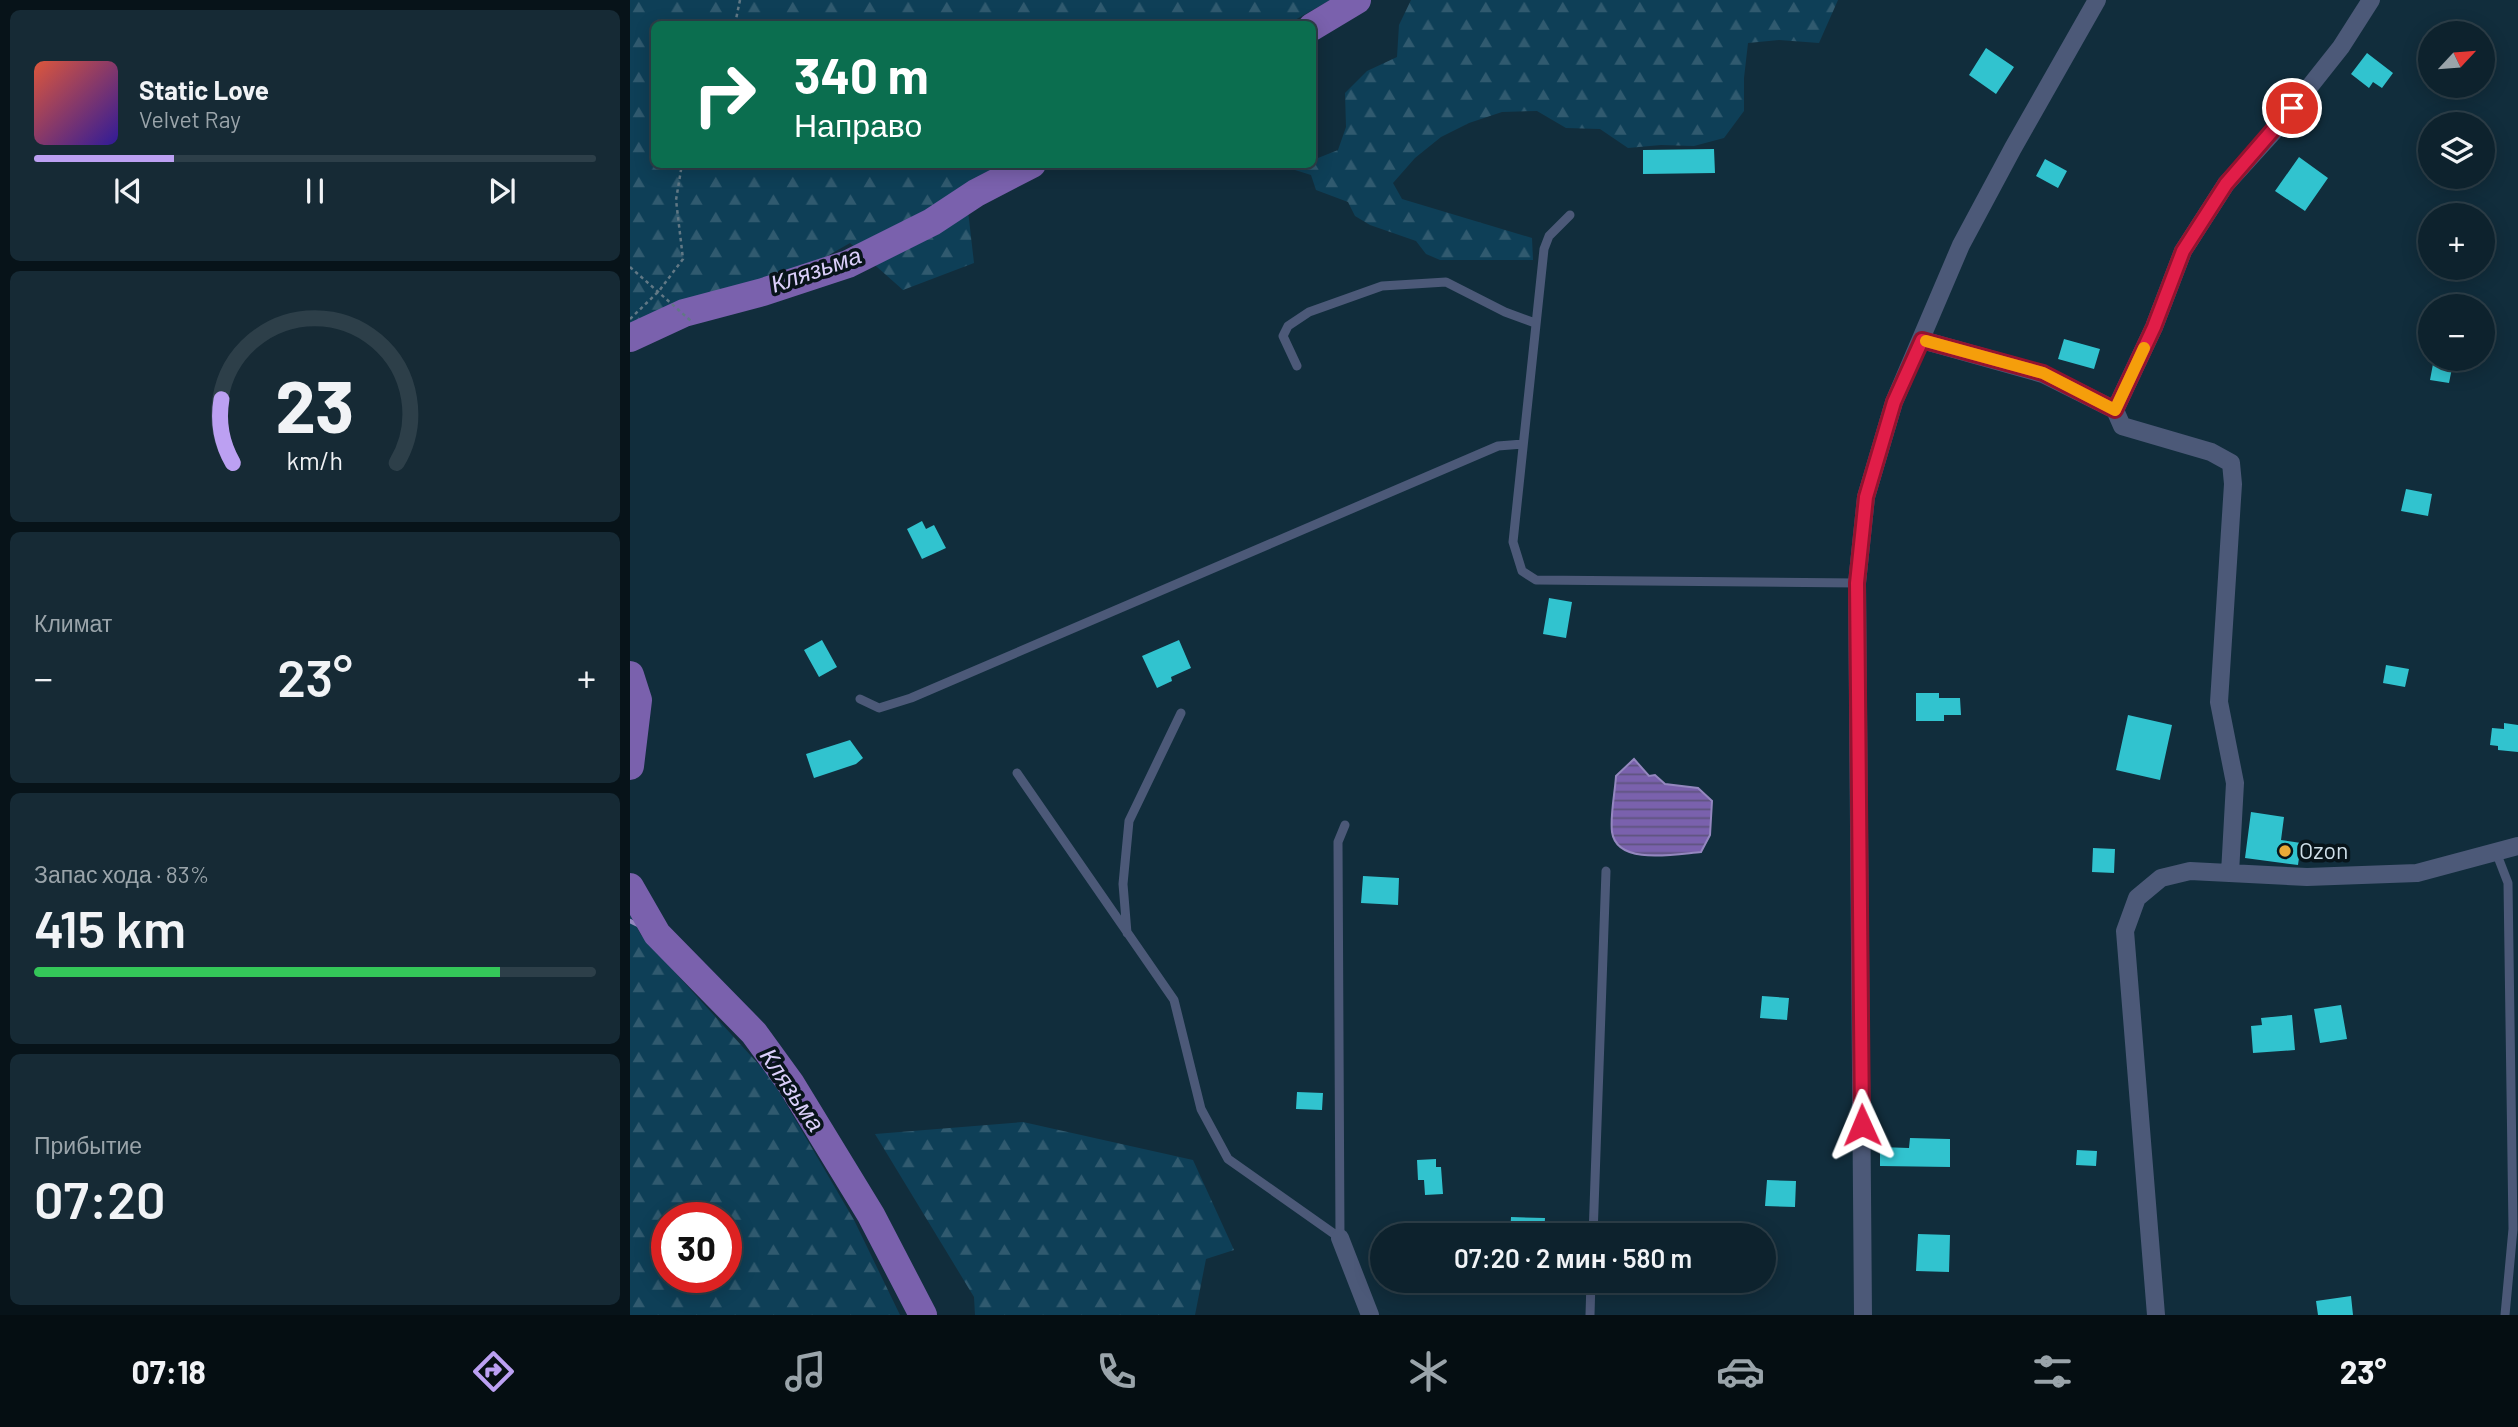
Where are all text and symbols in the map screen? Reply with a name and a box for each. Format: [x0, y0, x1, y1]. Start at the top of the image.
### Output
north arrow [2418, 21, 2496, 98]
map controls [2418, 21, 2495, 371]
text: 340 m [794, 45, 929, 104]
icon: right [679, 49, 770, 140]
text: Static Love [139, 74, 269, 105]
pin [2262, 78, 2322, 138]
icon: arrive [2273, 89, 2311, 127]
text: Velvet Ray [139, 105, 241, 133]
text: Направо [794, 105, 922, 143]
button: layers [2418, 112, 2495, 189]
icon: previous [109, 172, 147, 210]
icon: pause [296, 172, 334, 210]
icon: next [483, 172, 521, 210]
button: + [2418, 203, 2495, 280]
water label: Клязьма [766, 240, 865, 298]
button: − [2418, 294, 2495, 371]
text: 23 [275, 360, 355, 448]
text: km/h [287, 444, 343, 474]
text: Климат [34, 609, 112, 637]
text: 23° [277, 645, 353, 707]
text: − [34, 654, 53, 700]
text: + [577, 654, 596, 700]
place label: Ozon [2299, 836, 2348, 864]
marker: Ozon [2277, 843, 2293, 859]
text: Запас хода · 83% [34, 860, 209, 888]
text: 415 km [34, 896, 186, 958]
water label: Клязьма [755, 1042, 832, 1136]
position arrow [1825, 1088, 1899, 1162]
text: Прибытие [34, 1131, 142, 1159]
text: 07:20 [34, 1167, 166, 1229]
speed limit sign: 30 [651, 1202, 742, 1293]
text: 07:20 · 2 мин · 580 m [1454, 1242, 1692, 1273]
icon: directions [469, 1347, 518, 1396]
icon: music [781, 1347, 830, 1396]
icon: phone [1092, 1347, 1141, 1396]
icon: climate [1404, 1347, 1453, 1396]
icon: car [1716, 1347, 1765, 1396]
icon: filters [2028, 1347, 2077, 1396]
text: 07:18 [131, 1352, 206, 1390]
text: 23° [2340, 1352, 2387, 1390]

